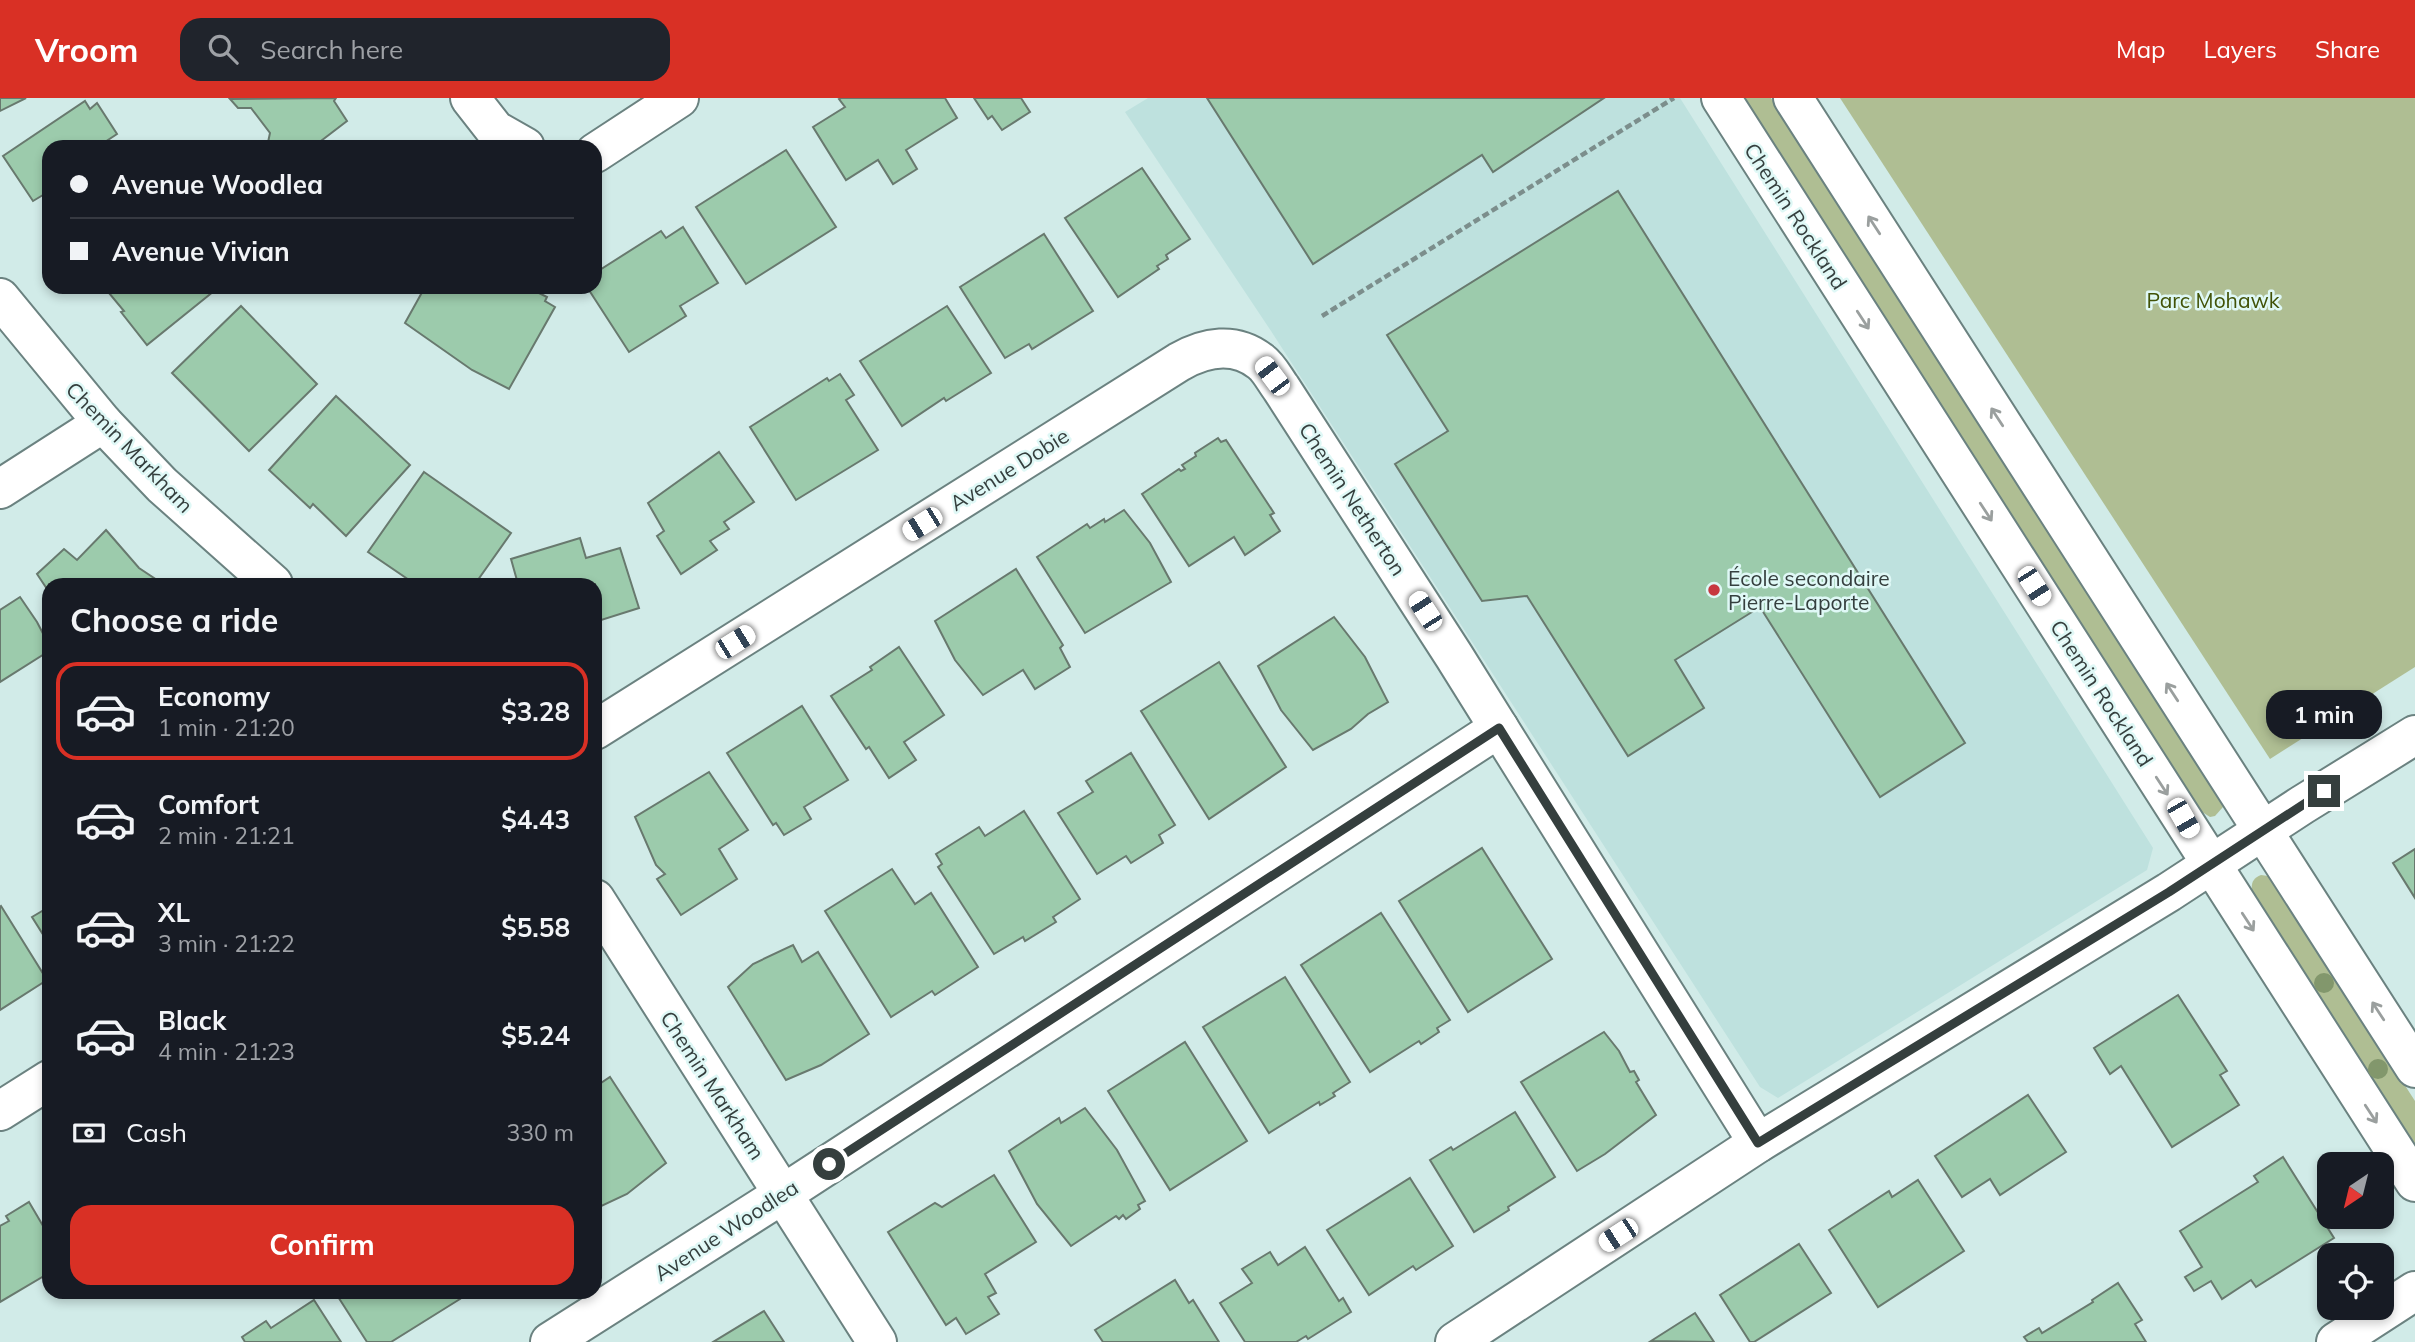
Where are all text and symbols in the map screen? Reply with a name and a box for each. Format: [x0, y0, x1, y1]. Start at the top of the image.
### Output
search box [180, 18, 670, 81]
text: Vroom [35, 29, 138, 70]
icon: search [204, 30, 242, 68]
text: Search here [260, 33, 403, 66]
text: Map [2116, 34, 2165, 64]
text: Layers [2203, 34, 2277, 64]
text: Share [2315, 34, 2380, 64]
street label: Chemin Rockland [1739, 138, 1853, 294]
text: Avenue Woodlea [112, 168, 323, 201]
one-way arrow [1867, 216, 1881, 236]
text: Avenue Vivian [112, 235, 290, 268]
park label: Parc Mohawk [2146, 287, 2280, 313]
one-way arrow [1857, 310, 1871, 330]
car [1251, 353, 1294, 399]
street label: Chemin Markham [61, 376, 199, 518]
one-way arrow [1989, 408, 2003, 428]
street label: Chemin Netherton [1294, 418, 1412, 580]
street label: Avenue Dobie [945, 422, 1073, 516]
one-way arrow [1979, 502, 1994, 521]
car [899, 504, 946, 544]
car [2014, 563, 2055, 609]
place label: École secondaire Pierre-Laporte [1728, 565, 1890, 615]
marker: École secondaire Pierre-Laporte [1706, 582, 1722, 598]
car [1405, 588, 1446, 634]
text: Choose a ride [70, 600, 278, 640]
street label: Chemin Rockland [2045, 615, 2159, 771]
car [712, 622, 759, 662]
icon: car [74, 680, 137, 743]
text: Economy [158, 680, 270, 713]
one-way arrow [2164, 682, 2178, 702]
callout: 1 min [2266, 690, 2382, 738]
text: $3.28 [501, 695, 570, 728]
text: 1 min [2294, 700, 2354, 729]
text: 1 min · 21:20 [158, 713, 295, 742]
route end [2308, 775, 2340, 807]
one-way arrow [2154, 776, 2169, 795]
icon: car [74, 788, 137, 851]
text: Comfort [158, 788, 259, 821]
car [2164, 795, 2203, 841]
text: $4.43 [501, 803, 570, 836]
text: 2 min · 21:21 [158, 821, 295, 850]
icon: car [74, 896, 137, 959]
text: XL [158, 896, 190, 929]
text: $5.58 [501, 911, 570, 944]
one-way arrow [2241, 912, 2256, 931]
text: 3 min · 21:22 [158, 929, 295, 958]
one-way arrow [2371, 1001, 2385, 1021]
icon: car [74, 1004, 137, 1067]
text: Black [158, 1004, 226, 1037]
street label: Chemin Markham [655, 1006, 771, 1164]
text: $5.24 [501, 1019, 570, 1052]
text: 4 min · 21:23 [158, 1037, 295, 1066]
one-way arrow [2365, 1103, 2379, 1123]
icon: cash [70, 1114, 108, 1152]
text: Cash [126, 1116, 187, 1149]
text: 330 m [506, 1118, 574, 1147]
route start [813, 1148, 845, 1180]
north arrow [2317, 1152, 2394, 1228]
map controls [2317, 1152, 2394, 1320]
street label: Avenue Woodlea [649, 1174, 803, 1286]
button: Confirm [70, 1205, 574, 1285]
car [1595, 1215, 1642, 1255]
button: locate [2317, 1243, 2394, 1320]

